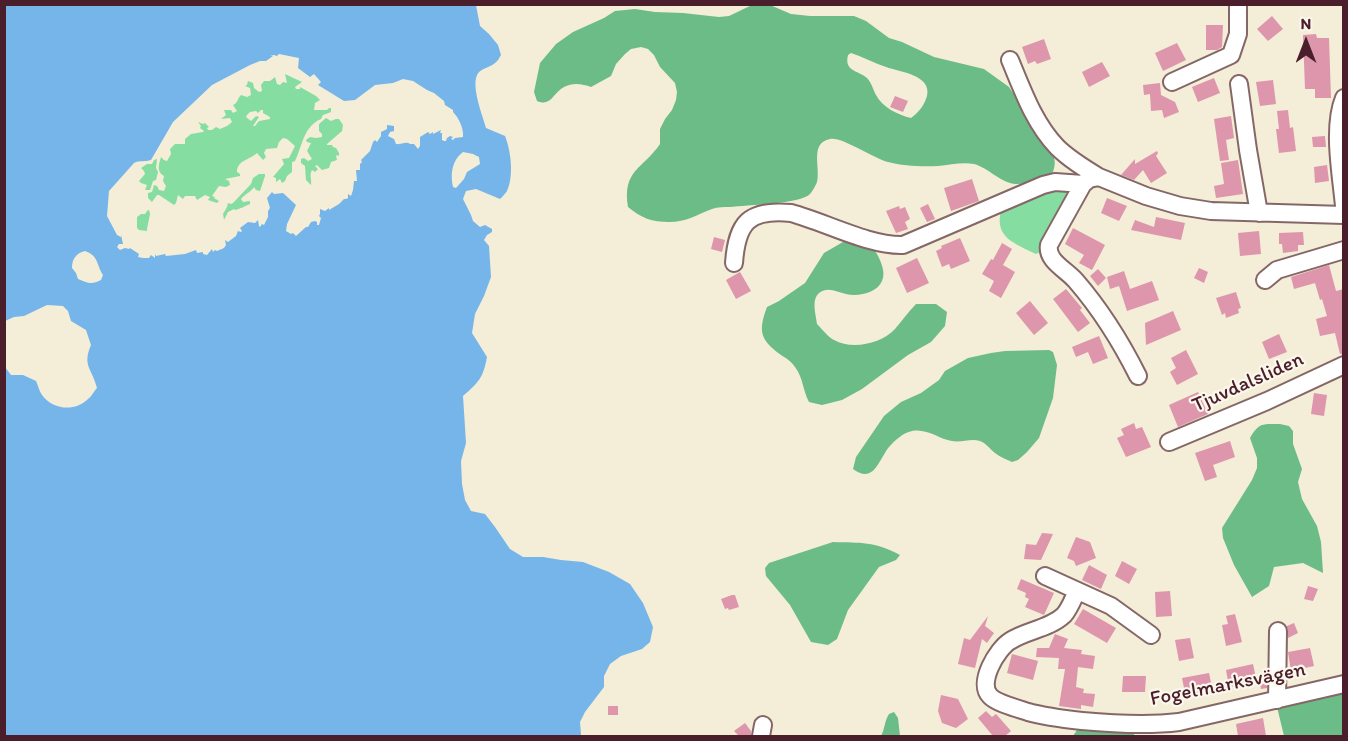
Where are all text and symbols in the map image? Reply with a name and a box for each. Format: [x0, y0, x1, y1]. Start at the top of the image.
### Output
north arrow [1276, 12, 1336, 72]
text: N [1301, 14, 1311, 33]
street label: Tjuvdalsliden [1188, 347, 1308, 419]
street label: Fogelmarksvägen [1148, 658, 1308, 712]

